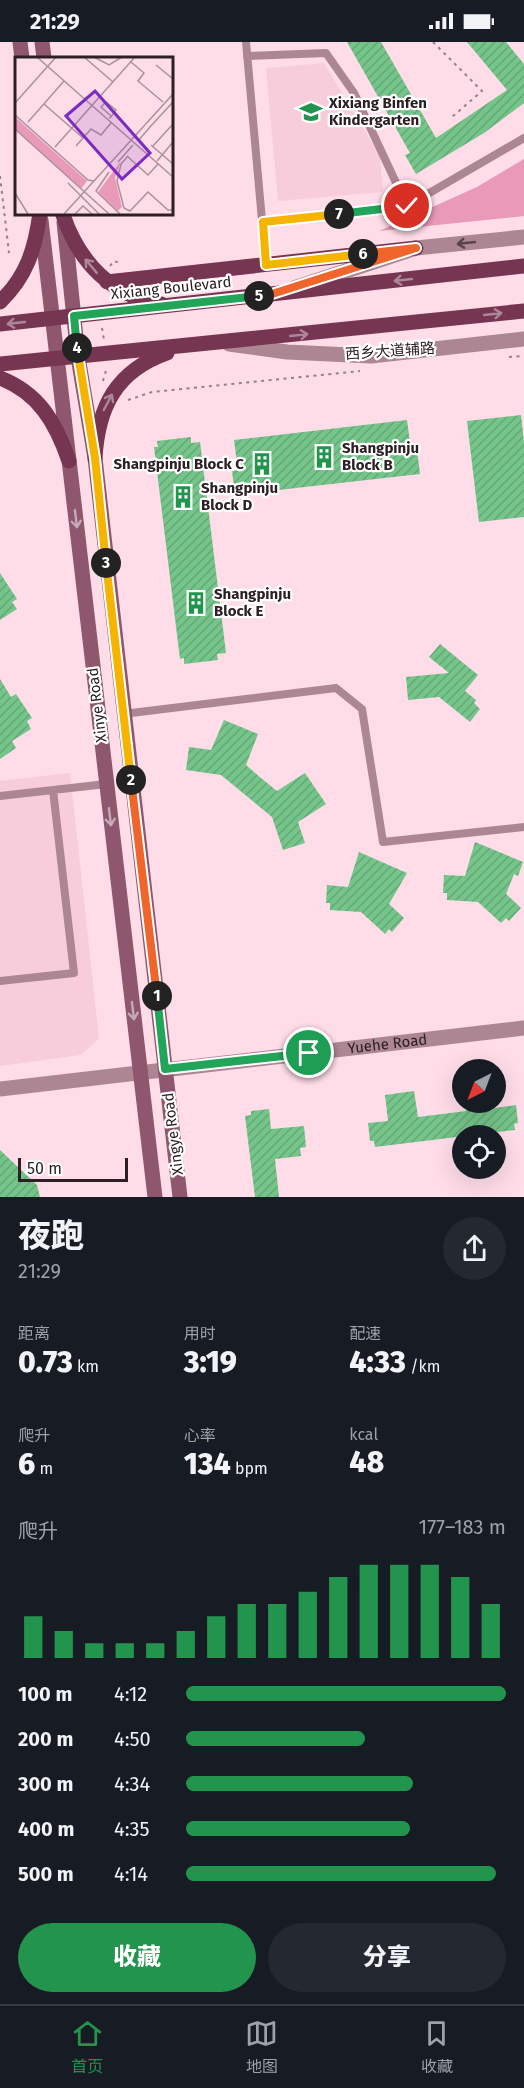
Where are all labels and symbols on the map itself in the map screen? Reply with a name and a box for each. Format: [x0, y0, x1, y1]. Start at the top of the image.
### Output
inset map [15, 57, 172, 214]
place label: Xixiang Binfen Kindergarten [328, 94, 427, 129]
school or university icon: Xixiang Binfen Kindergarten [298, 99, 324, 125]
pin [381, 180, 432, 231]
pin: 7 [324, 199, 354, 229]
one-way arrow [456, 238, 476, 249]
pin: 6 [348, 239, 378, 269]
one-way arrow [84, 258, 97, 274]
street label: Xixiang Boulevard [110, 273, 232, 303]
one-way arrow [394, 274, 414, 285]
pin: 5 [244, 281, 274, 311]
one-way arrow [482, 308, 502, 319]
one-way arrow [7, 317, 27, 328]
one-way arrow [288, 329, 308, 340]
pin: 4 [62, 333, 92, 363]
street label: 西乡大道辅路 [344, 339, 436, 363]
one-way arrow [102, 393, 114, 411]
place label: Shangpinju Block B [342, 439, 419, 474]
building icon: Shangpinju Block B [311, 444, 337, 470]
building icon: Shangpinju Block C [249, 451, 275, 477]
place label: Shangpinju Block C [113, 455, 244, 473]
place label: Shangpinju Block D [201, 479, 278, 514]
building icon: Shangpinju Block D [170, 484, 196, 510]
one-way arrow [70, 508, 81, 528]
pin: 3 [91, 548, 121, 578]
place label: Shangpinju Block E [214, 585, 291, 620]
building icon: Shangpinju Block E [183, 590, 209, 616]
street label: Xinye Road [83, 667, 111, 743]
pin: 2 [116, 765, 146, 795]
one-way arrow [105, 807, 116, 826]
pin: 1 [142, 981, 172, 1011]
one-way arrow [128, 1000, 139, 1020]
pin [283, 1027, 334, 1078]
street label: Yuehe Road [347, 1030, 428, 1057]
north arrow [452, 1059, 506, 1113]
street label: Xingye Road [159, 1092, 187, 1176]
scale bar [18, 1155, 128, 1182]

